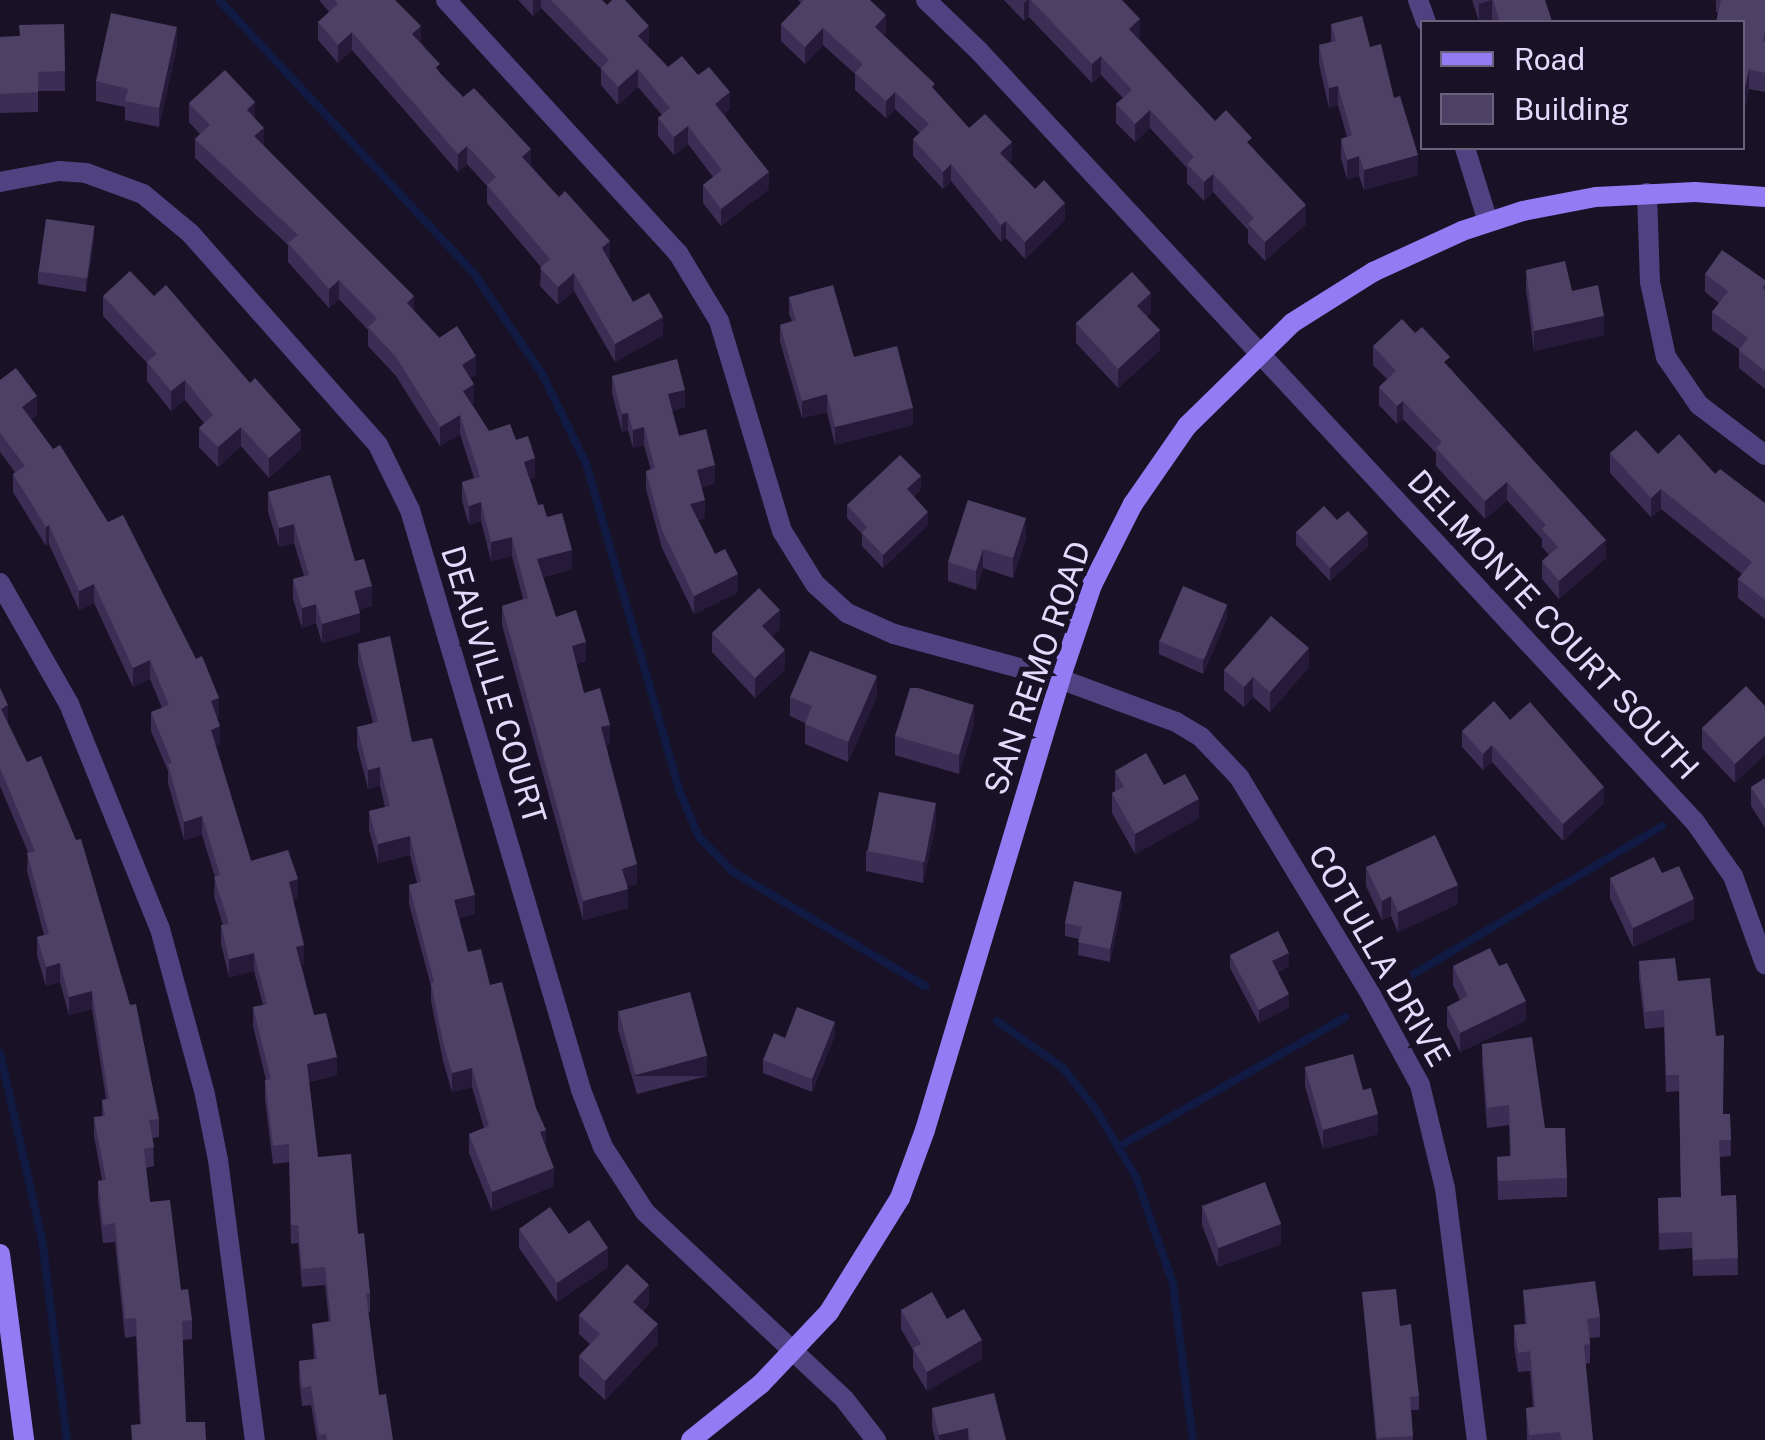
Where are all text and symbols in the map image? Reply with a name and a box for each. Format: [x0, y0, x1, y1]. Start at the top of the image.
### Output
legend [1420, 20, 1745, 150]
text: Road [1514, 41, 1585, 77]
text: Building [1514, 91, 1629, 127]
street label: DELMONTE COURT SOUTH [1400, 462, 1706, 788]
street label: SAN REMO ROAD [977, 536, 1099, 800]
street label: DEAUVILLE COURT [432, 541, 554, 829]
street label: COTULLA DRIVE [1300, 838, 1458, 1074]

